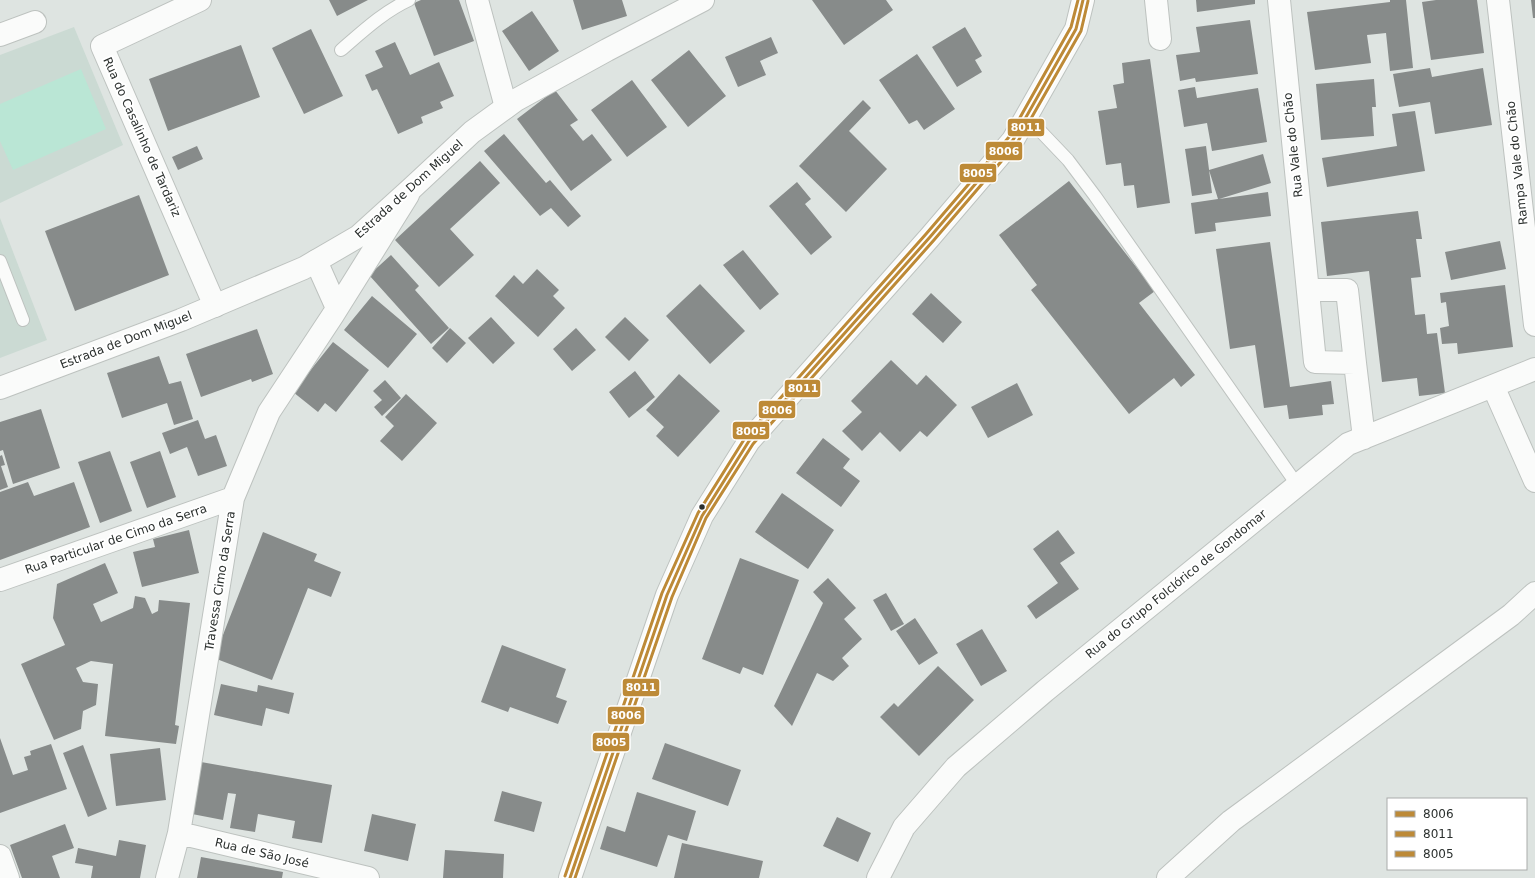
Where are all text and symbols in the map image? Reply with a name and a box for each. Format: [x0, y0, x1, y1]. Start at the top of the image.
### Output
street label: Rua do Casalinho de Tardariz [100, 55, 184, 219]
street label: Rua Vale do Chão [1281, 92, 1305, 198]
street label: Rampa Vale do Chão [1504, 100, 1530, 226]
line badge: 8011 [1007, 118, 1045, 137]
text: 8011 [1011, 121, 1041, 134]
street label: Estrada de Dom Miguel [352, 137, 466, 241]
line badge: 8006 [985, 141, 1023, 161]
text: 8006 [989, 145, 1020, 158]
line badge: 8005 [959, 163, 997, 183]
text: 8005 [963, 167, 993, 180]
street label: Estrada de Dom Miguel [58, 308, 194, 372]
line badge: 8011 [784, 379, 821, 398]
text: 8011 [788, 382, 818, 395]
line badge: 8006 [758, 400, 796, 419]
text: 8006 [762, 404, 793, 417]
line badge: 8005 [732, 421, 770, 440]
text: 8005 [736, 425, 766, 438]
street label: Rua Particular de Cimo da Serra [23, 501, 209, 577]
unlabelled marker [697, 502, 707, 512]
street label: Rua do Grupo Folclórico de Gondomar [1083, 507, 1269, 661]
street label: Travessa Cimo da Serra [202, 510, 238, 653]
line badge: 8011 [622, 678, 660, 697]
text: 8011 [626, 681, 656, 694]
line badge: 8006 [607, 706, 645, 725]
text: 8006 [611, 709, 642, 722]
line badge: 8005 [592, 732, 630, 752]
text: 8005 [596, 736, 626, 749]
legend [1387, 798, 1527, 870]
text: 8006 [1423, 807, 1454, 821]
text: 8011 [1423, 827, 1454, 841]
street label: Rua de São José [214, 835, 310, 871]
text: 8005 [1423, 847, 1454, 861]

